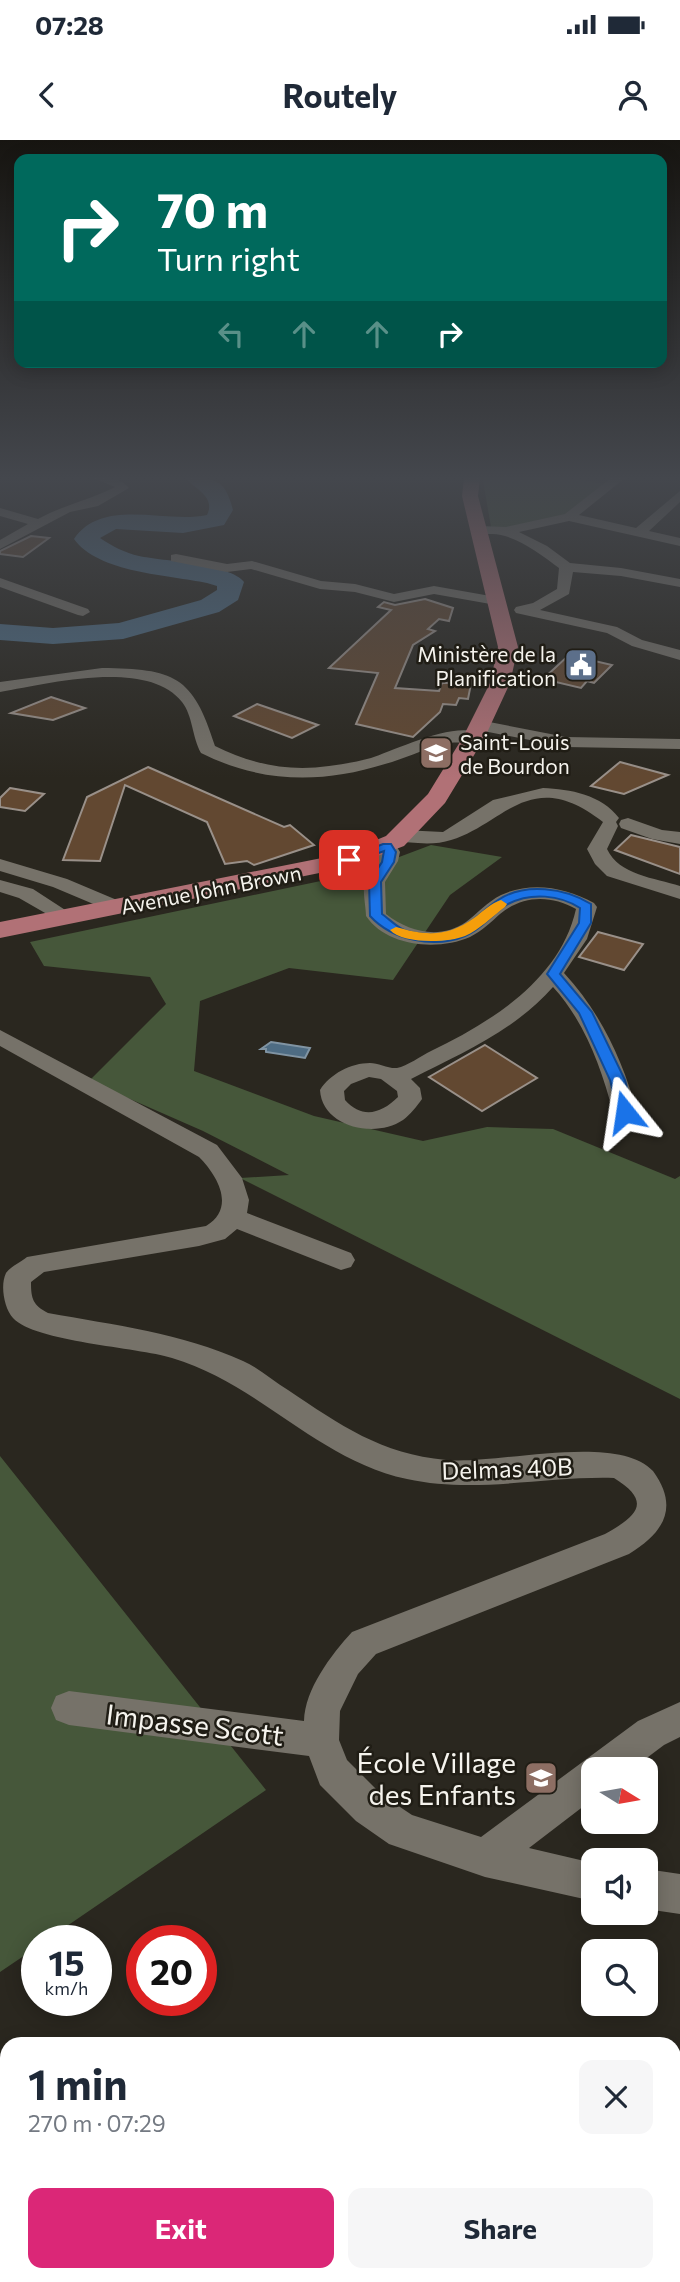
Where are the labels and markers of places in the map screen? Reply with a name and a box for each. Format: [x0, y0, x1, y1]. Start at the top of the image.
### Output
place label: Ministère de la Planification [417, 641, 556, 690]
public building icon: Ministère de la Planification [562, 646, 600, 684]
place label: Saint-Louis de Bourdon [460, 729, 570, 778]
school or university icon: Saint-Louis de Bourdon [417, 734, 455, 772]
pin [319, 830, 379, 890]
place label: École Village des Enfants [357, 1745, 516, 1811]
school or university icon: École Village des Enfants [522, 1759, 560, 1797]

